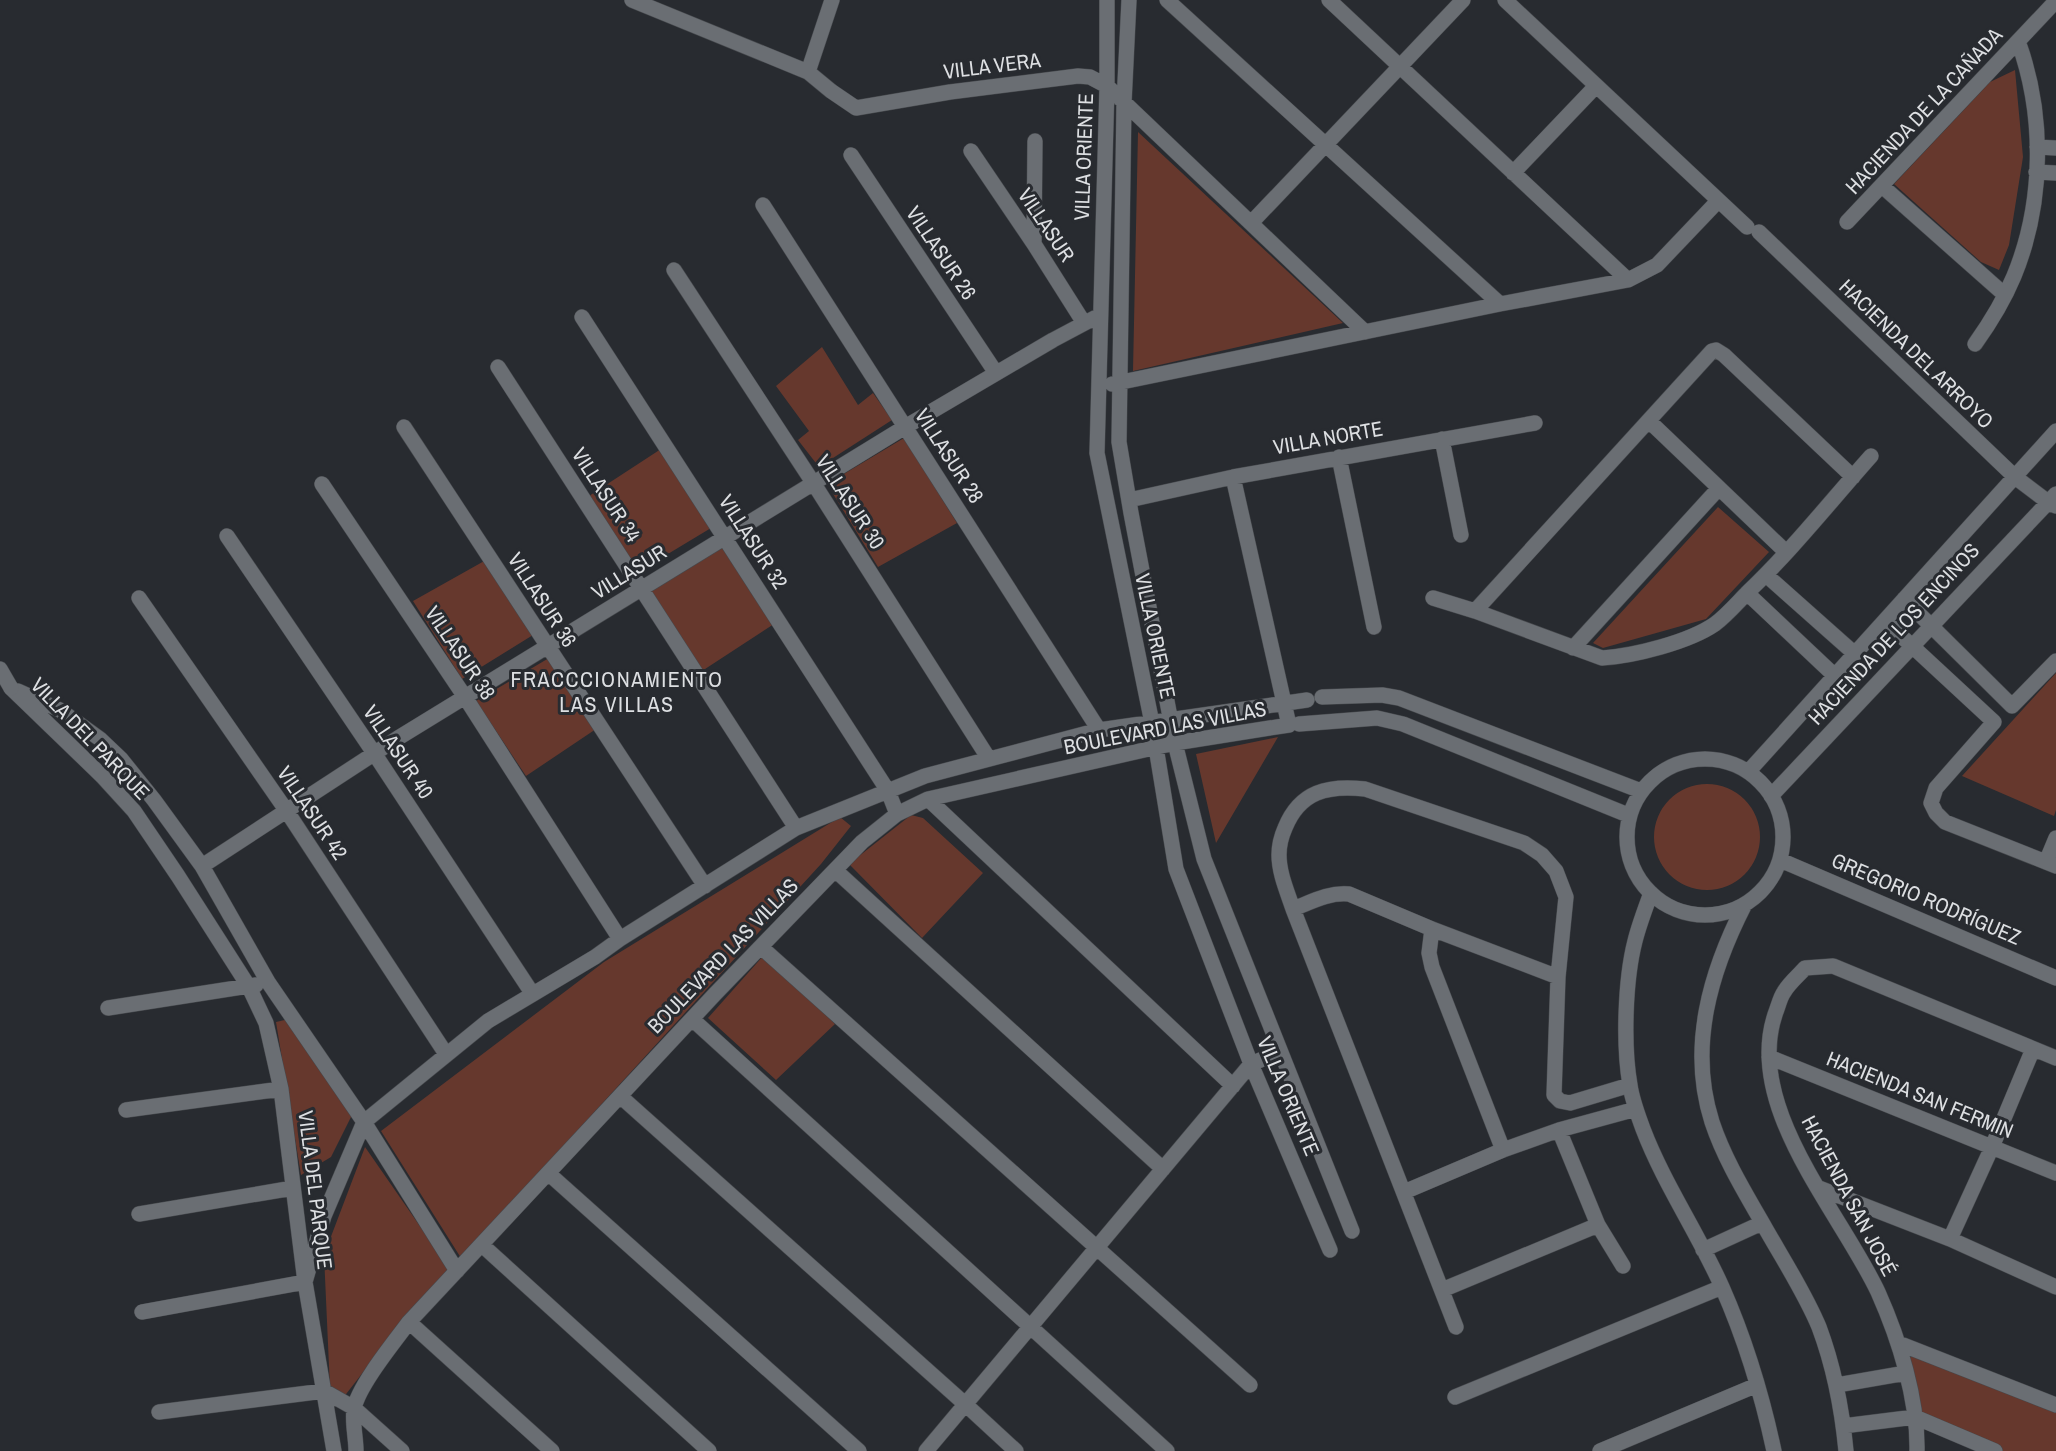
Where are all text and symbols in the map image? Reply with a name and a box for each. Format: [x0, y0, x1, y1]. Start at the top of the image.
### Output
street label: HACIENDA DE LA CAÑADA [1839, 21, 2009, 200]
street label: VILLA VERA [942, 45, 1043, 86]
street label: VILLA ORIENTE [1067, 93, 1100, 221]
street label: VILLASUR [1011, 182, 1082, 267]
street label: VILLASUR 26 [899, 200, 983, 305]
street label: HACIENDA DEL ARROYO [1833, 272, 2000, 435]
street label: VILLASUR 28 [908, 403, 991, 509]
street label: VILLA NORTE [1271, 414, 1385, 461]
street label: VILLASUR 34 [565, 442, 648, 548]
street label: VILLASUR 30 [809, 449, 892, 555]
street label: VILLASUR 32 [712, 489, 795, 595]
street label: HACIENDA DE LOS ENCINOS [1801, 536, 1986, 731]
street label: VILLASUR [586, 537, 672, 606]
street label: VILLASUR 36 [501, 547, 584, 653]
street label: VILLA ORIENTE [1128, 571, 1183, 701]
street label: VILLASUR 38 [418, 600, 502, 705]
district label: FRACCCIONAMIENTO LAS VILLAS [510, 664, 724, 719]
street label: VILLA DEL PARQUE [24, 671, 156, 806]
street label: BOULEVARD LAS VILLAS [1061, 694, 1269, 761]
street label: VILLASUR 40 [356, 699, 440, 804]
street label: VILLASUR 42 [270, 760, 354, 865]
street label: GREGORIO RODRÍGUEZ [1827, 846, 2026, 952]
street label: BOULEVARD LAS VILLAS [641, 872, 804, 1040]
street label: VILLA ORIENTE [1250, 1032, 1327, 1160]
street label: HACIENDA SAN FERMIN [1822, 1044, 2018, 1145]
street label: VILLA DEL PARQUE [291, 1109, 340, 1271]
street label: HACIENDA SAN JOSÉ [1795, 1110, 1904, 1281]

